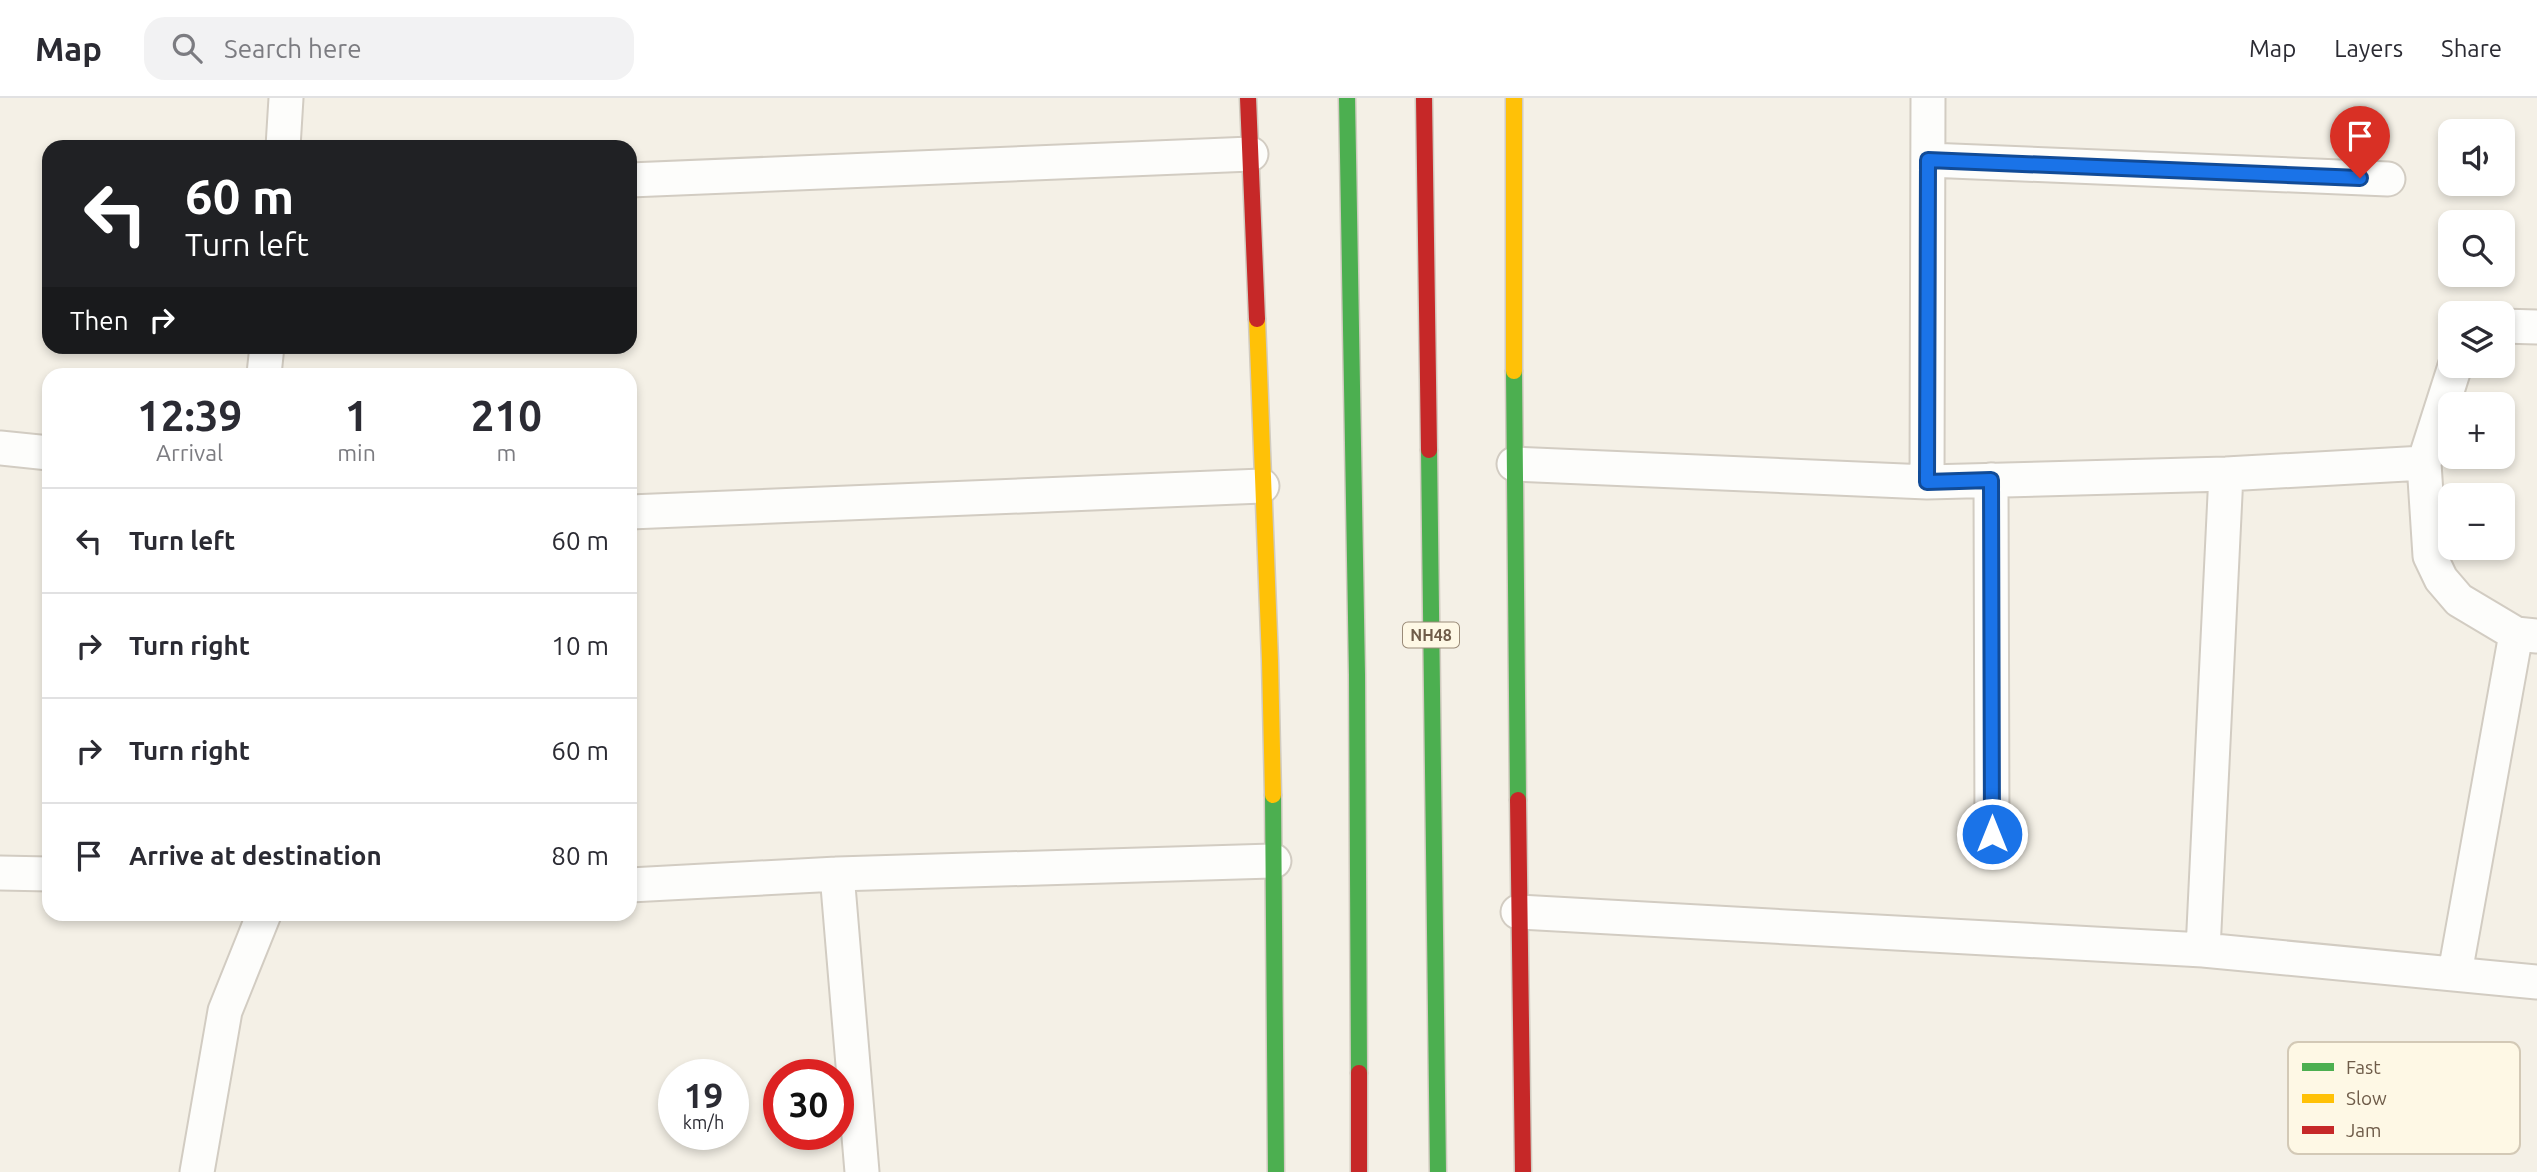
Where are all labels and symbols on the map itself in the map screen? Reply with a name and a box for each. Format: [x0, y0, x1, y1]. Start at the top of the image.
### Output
pin [2330, 106, 2390, 178]
road number: NH48 [1403, 622, 1459, 648]
position arrow [1955, 797, 2029, 871]
legend [2288, 1042, 2520, 1154]
text: Fast [2346, 1056, 2381, 1078]
speed limit sign: 30 [763, 1059, 854, 1150]
text: Slow [2346, 1087, 2387, 1109]
text: Jam [2346, 1119, 2382, 1141]

